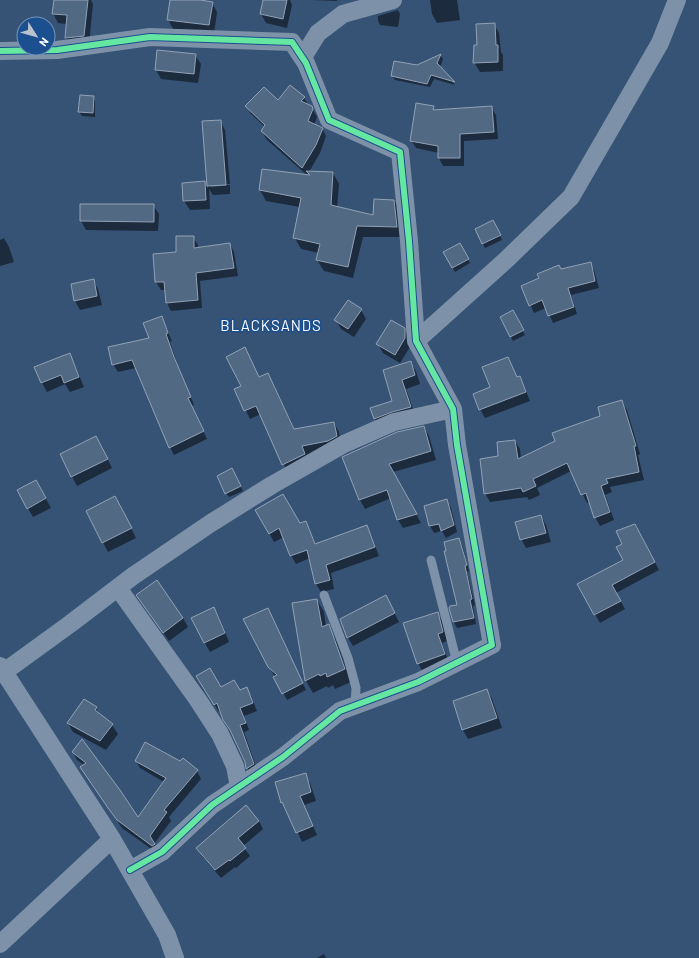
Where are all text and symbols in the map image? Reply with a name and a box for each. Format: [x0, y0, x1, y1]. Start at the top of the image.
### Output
north arrow [16, 16, 56, 56]
text: N [37, 35, 52, 49]
district label: BLACKSANDS [220, 316, 322, 334]

